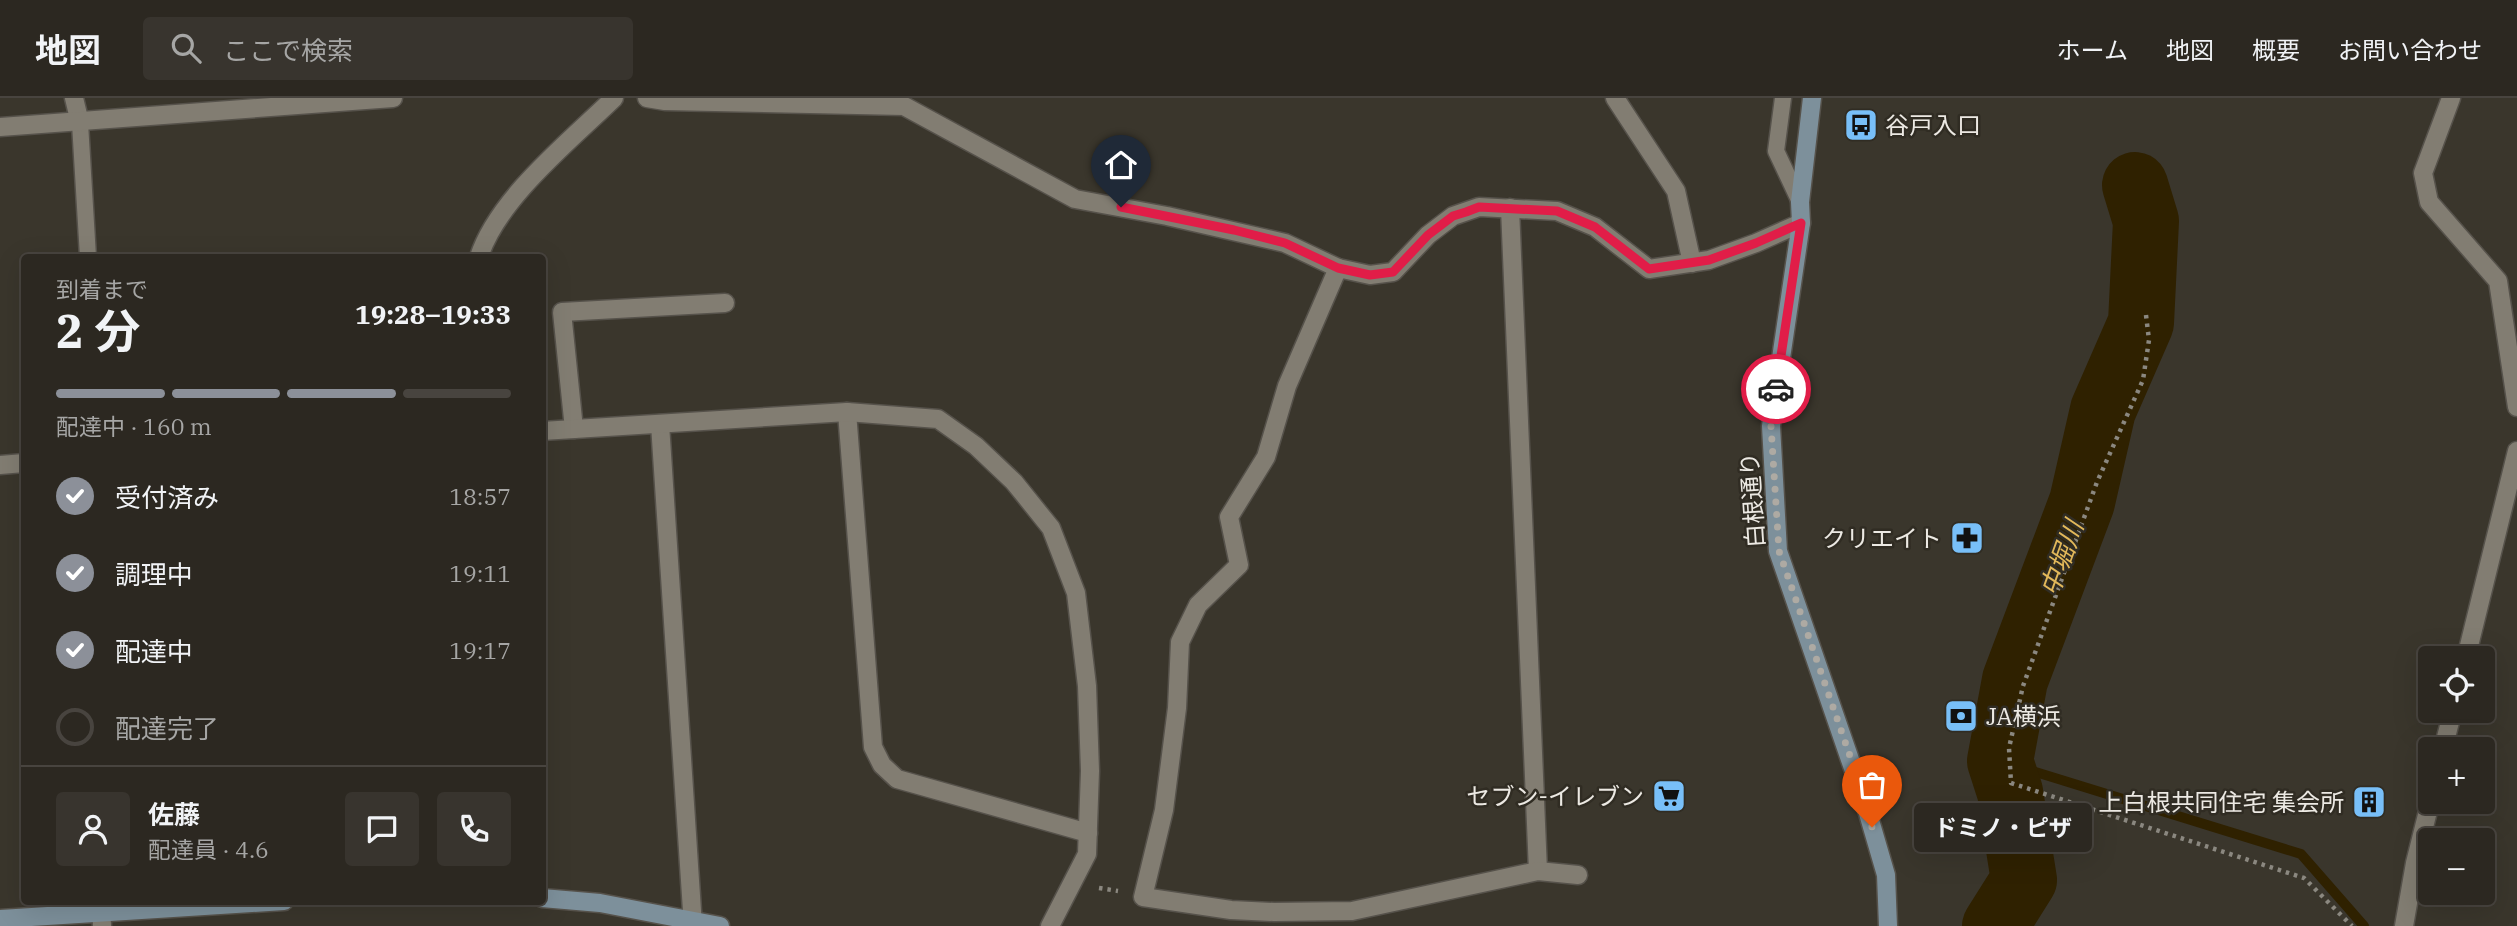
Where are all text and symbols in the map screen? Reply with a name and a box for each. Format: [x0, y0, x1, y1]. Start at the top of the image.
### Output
search box [143, 17, 633, 80]
text: 地図 [35, 28, 101, 71]
icon: search [167, 29, 205, 67]
text: ここで検索 [223, 33, 353, 67]
text: ホーム [2057, 34, 2128, 66]
text: 地図 [2166, 34, 2214, 66]
text: 概要 [2252, 34, 2300, 66]
text: お問い合わせ [2338, 34, 2482, 66]
bus stop icon: 谷戸入口 [1842, 106, 1880, 144]
place label: 谷戸入口 [1885, 109, 1981, 141]
pin [1091, 135, 1151, 207]
icon: home [1102, 146, 1140, 184]
text: 到着まで [56, 274, 148, 304]
text: 19:28–19:33 [355, 297, 511, 331]
text: 2 分 [56, 301, 140, 361]
courier [1741, 354, 1811, 424]
icon: car [1757, 370, 1795, 408]
text: 配達中 · 160 m [56, 411, 212, 441]
street label: 白根通り [1733, 451, 1771, 549]
icon: check [56, 477, 94, 515]
text: 受付済み [115, 480, 219, 514]
text: 18:57 [449, 481, 511, 511]
water label: 中堀川 [2032, 513, 2091, 600]
pharmacy icon: クリエイト [1948, 519, 1986, 557]
place label: クリエイト [1822, 522, 1942, 554]
icon: check [56, 554, 94, 592]
text: 調理中 [115, 557, 193, 591]
text: 19:11 [449, 558, 511, 588]
icon: check [56, 631, 94, 669]
text: 配達中 [115, 634, 193, 668]
text: 19:17 [449, 635, 511, 665]
map controls [2418, 646, 2495, 905]
button: locate [2418, 646, 2495, 723]
bank icon: JA横浜 [1942, 697, 1980, 735]
place label: JA横浜 [1986, 700, 2061, 732]
text: 配達完了 [115, 711, 219, 745]
button: + [2418, 737, 2495, 814]
pin [1842, 755, 1902, 827]
icon: bag [1853, 766, 1891, 804]
supermarket icon: セブン-イレブン [1650, 777, 1688, 815]
place label: セブン-イレブン [1467, 780, 1644, 812]
building icon: 上白根共同住宅 集会所 [2350, 783, 2388, 821]
place label: 上白根共同住宅 集会所 [2098, 786, 2344, 818]
button: person [56, 792, 130, 866]
button: chat [345, 792, 419, 866]
button: phone [437, 792, 511, 866]
text: 佐藤 [148, 797, 200, 831]
callout: ドミノ・ピザ [1914, 802, 2092, 852]
text: ドミノ・ピザ [1934, 812, 2072, 842]
button: − [2418, 828, 2495, 905]
text: 配達員 · 4.6 [148, 834, 269, 864]

